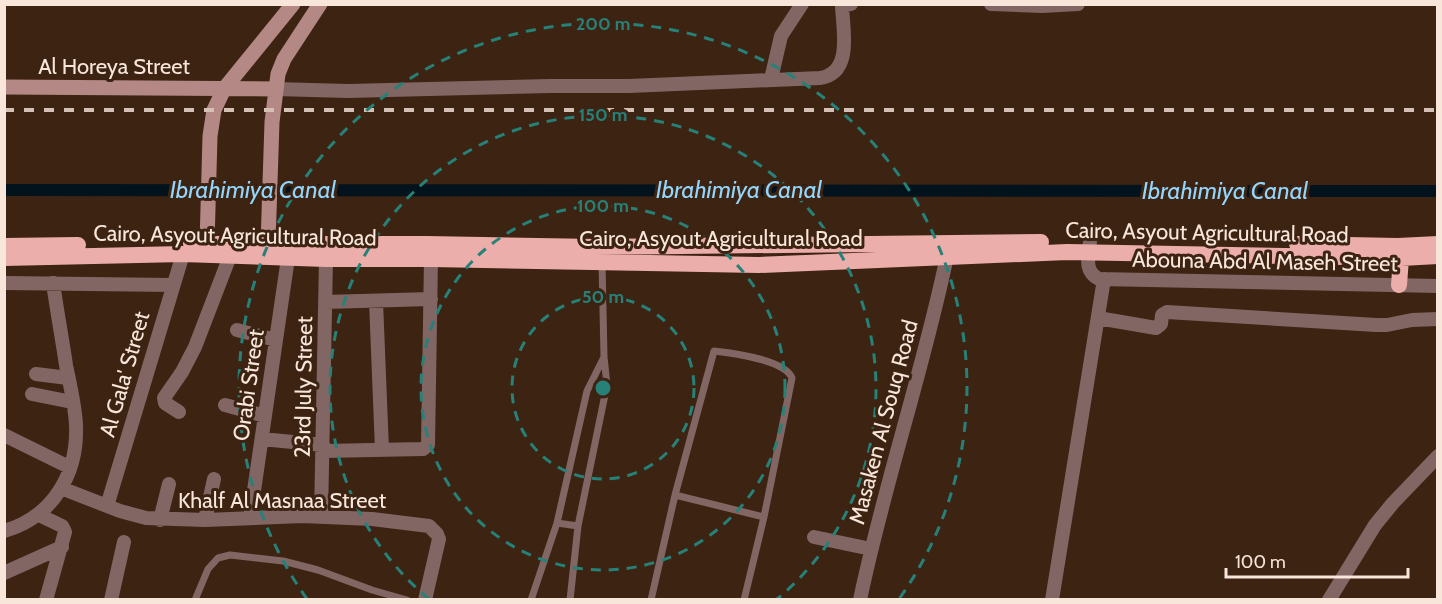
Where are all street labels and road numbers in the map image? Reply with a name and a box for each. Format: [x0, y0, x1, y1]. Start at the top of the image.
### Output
street label: Al Horeya Street [38, 53, 190, 80]
street label: Cairo, Asyout Agricultural Road [1065, 217, 1349, 248]
street label: Cairo, Asyout Agricultural Road [93, 220, 377, 251]
street label: Cairo, Asyout Agricultural Road [579, 225, 863, 252]
street label: Abouna Abd Al Maseh Street [1132, 246, 1399, 277]
street label: Al Gala' Street [94, 308, 155, 440]
street label: 23rd July Street [289, 315, 318, 458]
street label: Masaken Al Souq Road [843, 317, 924, 527]
street label: Orabi Street [227, 327, 270, 443]
street label: Khalf Al Masnaa Street [178, 487, 387, 514]

